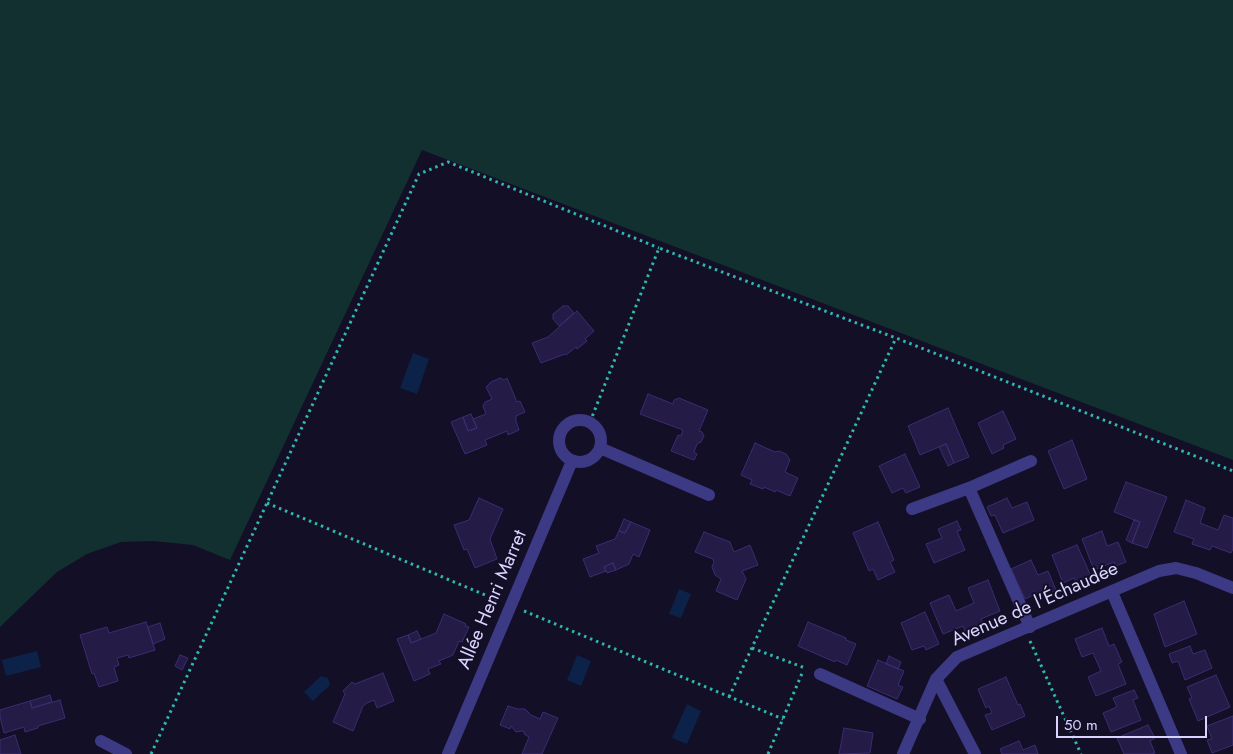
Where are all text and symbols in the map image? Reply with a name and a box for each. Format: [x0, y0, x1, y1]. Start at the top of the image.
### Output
street label: Allée Henri Marret [453, 527, 533, 673]
street label: Avenue de l'Échaudée [948, 558, 1122, 652]
scale bar [1058, 706, 1209, 738]
text: 50 m [1064, 714, 1098, 736]

